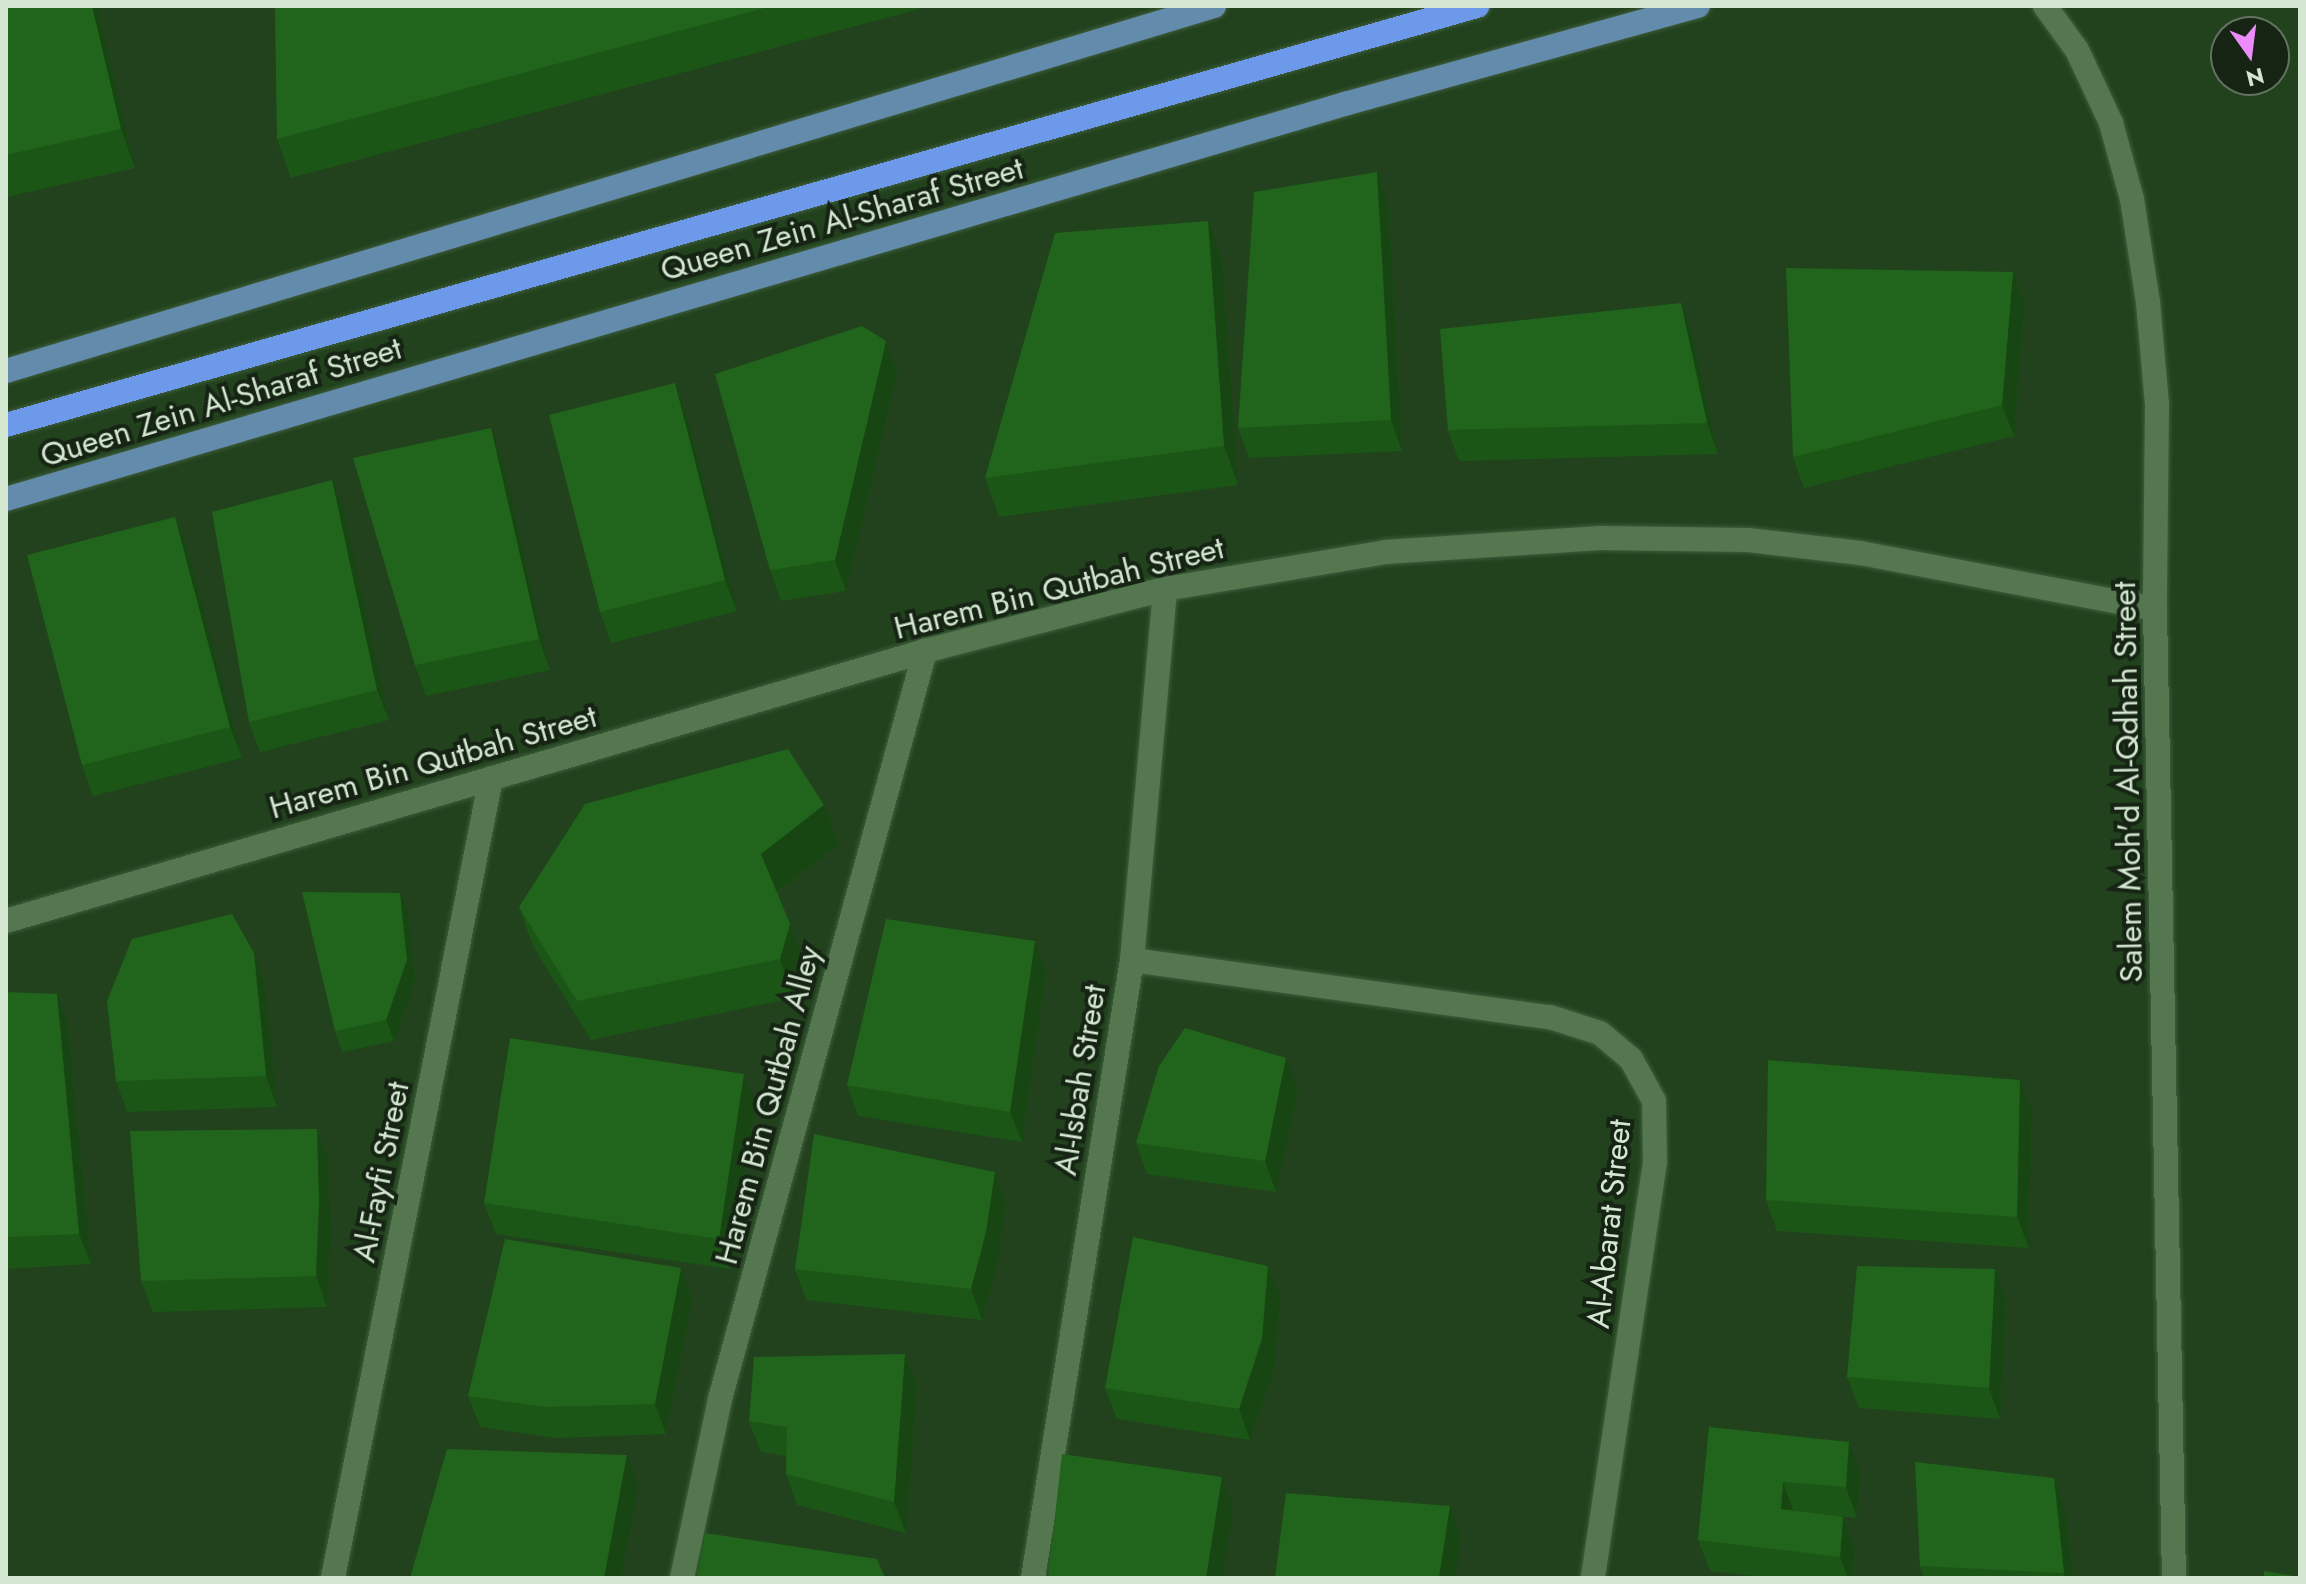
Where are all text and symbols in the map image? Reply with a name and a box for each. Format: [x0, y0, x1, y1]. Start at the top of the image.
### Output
north arrow [2210, 16, 2290, 96]
text: N [2243, 60, 2268, 95]
street label: Queen Zein Al-Sharaf Street [656, 149, 1028, 289]
street label: Queen Zein Al-Sharaf Street [36, 329, 406, 475]
street label: Harem Bin Qutbah Street [890, 528, 1228, 648]
street label: Salem Moh'd Al-Qdhah Street [2105, 581, 2151, 983]
street label: Harem Bin Qutbah Street [265, 697, 601, 827]
street label: Harem Bin Qutbah Alley [707, 942, 829, 1268]
street label: Al-Isbah Street [1046, 982, 1114, 1178]
street label: Al-Fayfi Street [345, 1079, 417, 1265]
street label: Al-Abarat Street [1579, 1118, 1639, 1330]

